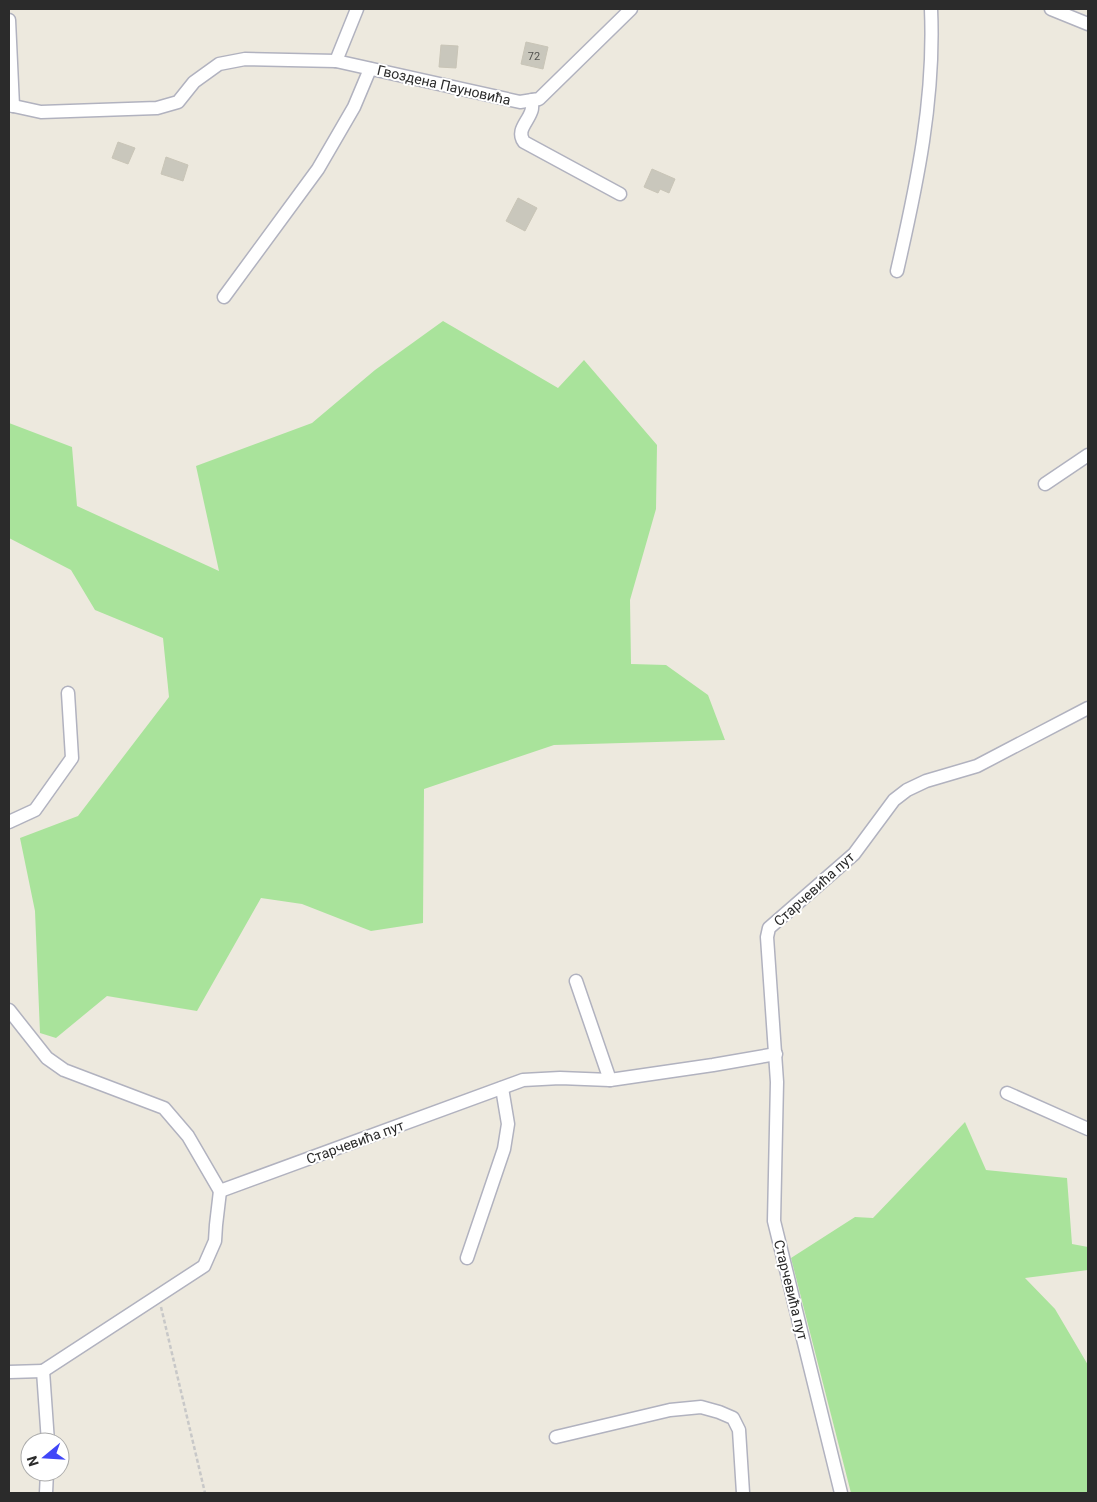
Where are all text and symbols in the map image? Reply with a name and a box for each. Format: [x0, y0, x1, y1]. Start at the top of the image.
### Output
house number: 72 [528, 50, 540, 63]
street label: Гвоздена Пауновића [376, 62, 512, 108]
street label: Старчевића пут [770, 848, 858, 929]
street label: Старчевића пут [304, 1117, 406, 1167]
street label: Старчевића пут [771, 1238, 811, 1342]
north arrow [20, 1432, 70, 1482]
text: N [23, 1454, 42, 1468]

